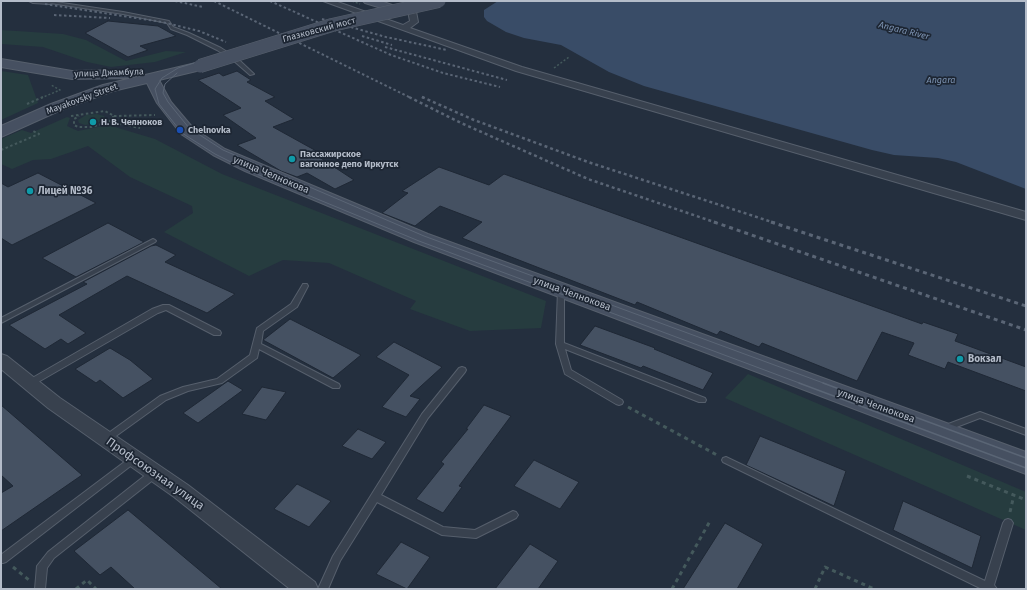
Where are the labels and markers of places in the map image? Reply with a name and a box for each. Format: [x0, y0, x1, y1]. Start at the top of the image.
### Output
marker: Н. В. Челноков [88, 117, 98, 127]
place label: Н. В. Челноков [101, 117, 162, 127]
marker: Chelnovka [175, 125, 185, 135]
place label: Chelnovka [188, 125, 231, 135]
place label: Пассажирское вагонное депо Иркутск [300, 149, 398, 170]
marker: Пассажирское вагонное депо Иркутск [287, 154, 297, 164]
place label: Лицей №36 [38, 185, 92, 197]
marker: Лицей №36 [25, 186, 35, 196]
place label: Вокзал [968, 353, 1002, 365]
marker: Вокзал [955, 354, 965, 364]

